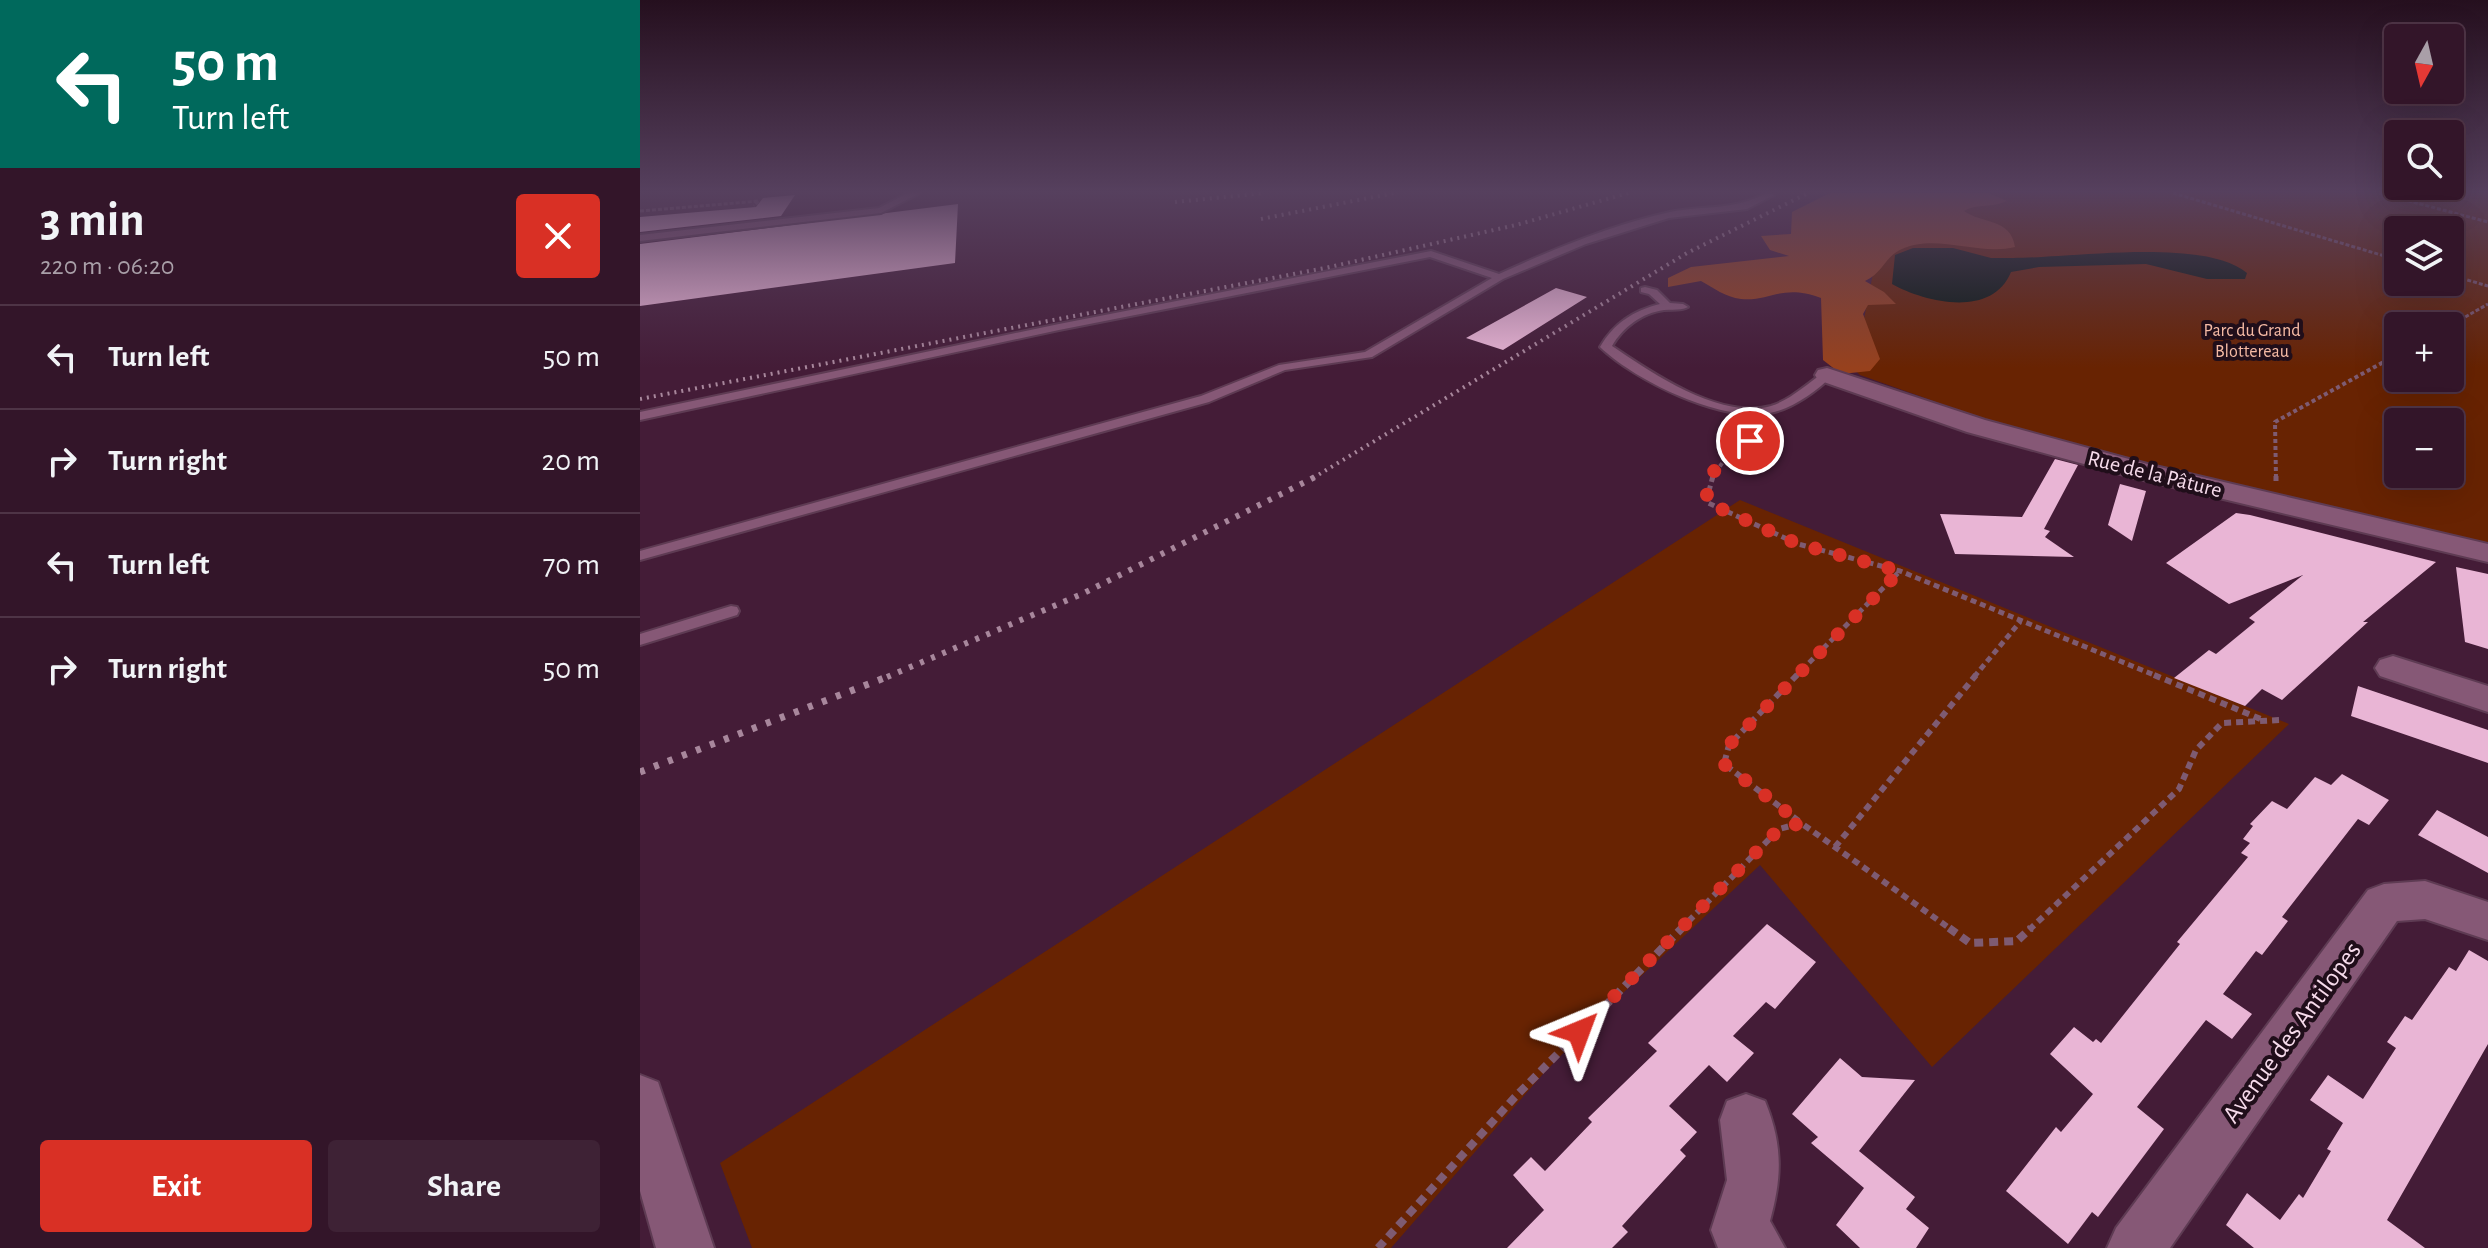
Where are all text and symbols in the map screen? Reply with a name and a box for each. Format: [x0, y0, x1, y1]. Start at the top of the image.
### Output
north arrow [2384, 24, 2464, 104]
map controls [2384, 24, 2464, 488]
icon: left [40, 32, 144, 136]
text: 50 m [172, 35, 279, 91]
text: Turn left [172, 100, 289, 136]
button: search [2384, 120, 2464, 200]
button: close [516, 194, 600, 278]
text: 3 min [40, 197, 145, 245]
button: layers [2384, 216, 2464, 296]
text: 220 m · 06:20 [40, 253, 174, 279]
button: + [2384, 312, 2464, 392]
park label: Parc du Grand Blottereau [2203, 322, 2301, 361]
icon: left [40, 335, 84, 379]
text: Turn left [108, 342, 209, 372]
text: 50 m [543, 342, 600, 372]
pin [1716, 407, 1784, 475]
button: − [2384, 408, 2464, 488]
icon: arrive [1728, 419, 1772, 463]
icon: right [40, 439, 84, 483]
text: Turn right [108, 446, 227, 476]
text: 20 m [542, 446, 600, 476]
street label: Rue de la Pâture [2085, 447, 2224, 501]
icon: left [40, 543, 84, 587]
text: Turn left [108, 550, 209, 580]
text: 70 m [543, 550, 600, 580]
icon: right [40, 647, 84, 691]
text: Turn right [108, 654, 227, 684]
text: 50 m [543, 654, 600, 684]
street label: Avenue des Antilopes [2218, 937, 2366, 1128]
position arrow [1537, 990, 1621, 1074]
button: Exit [40, 1140, 312, 1232]
button: Share [328, 1140, 600, 1232]

